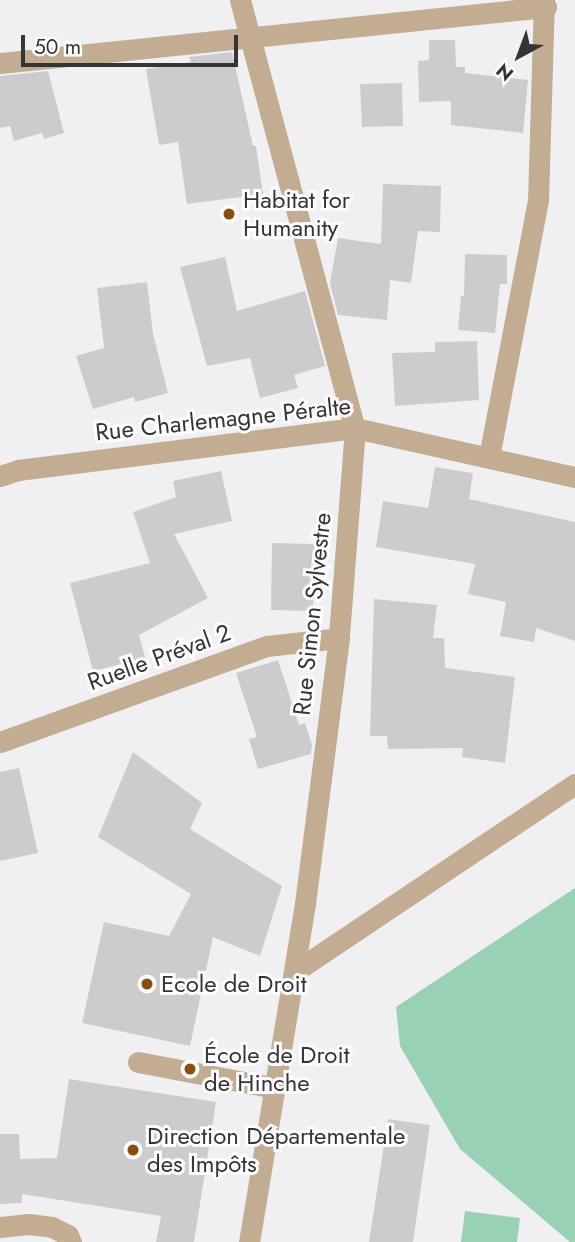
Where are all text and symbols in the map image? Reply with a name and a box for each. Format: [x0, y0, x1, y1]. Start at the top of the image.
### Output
scale bar [24, 21, 242, 65]
north arrow [484, 21, 554, 91]
text: 50 m [34, 32, 81, 62]
text: N [490, 57, 519, 87]
place label: Habitat for Humanity [243, 186, 350, 242]
marker: Habitat for Humanity [221, 206, 237, 222]
street label: Rue Charlemagne Péralte [94, 391, 352, 447]
street label: Rue Simon Sylvestre [287, 511, 337, 717]
street label: Ruelle Préval 2 [83, 618, 235, 696]
place label: Ecole de Droit [161, 970, 306, 998]
marker: Ecole de Droit [139, 976, 155, 992]
place label: École de Droit de Hinche [204, 1041, 349, 1097]
marker: École de Droit de Hinche [182, 1061, 198, 1077]
place label: Direction Départementale des Impôts [147, 1122, 405, 1178]
marker: Direction Départementale des Impôts [125, 1142, 141, 1158]

